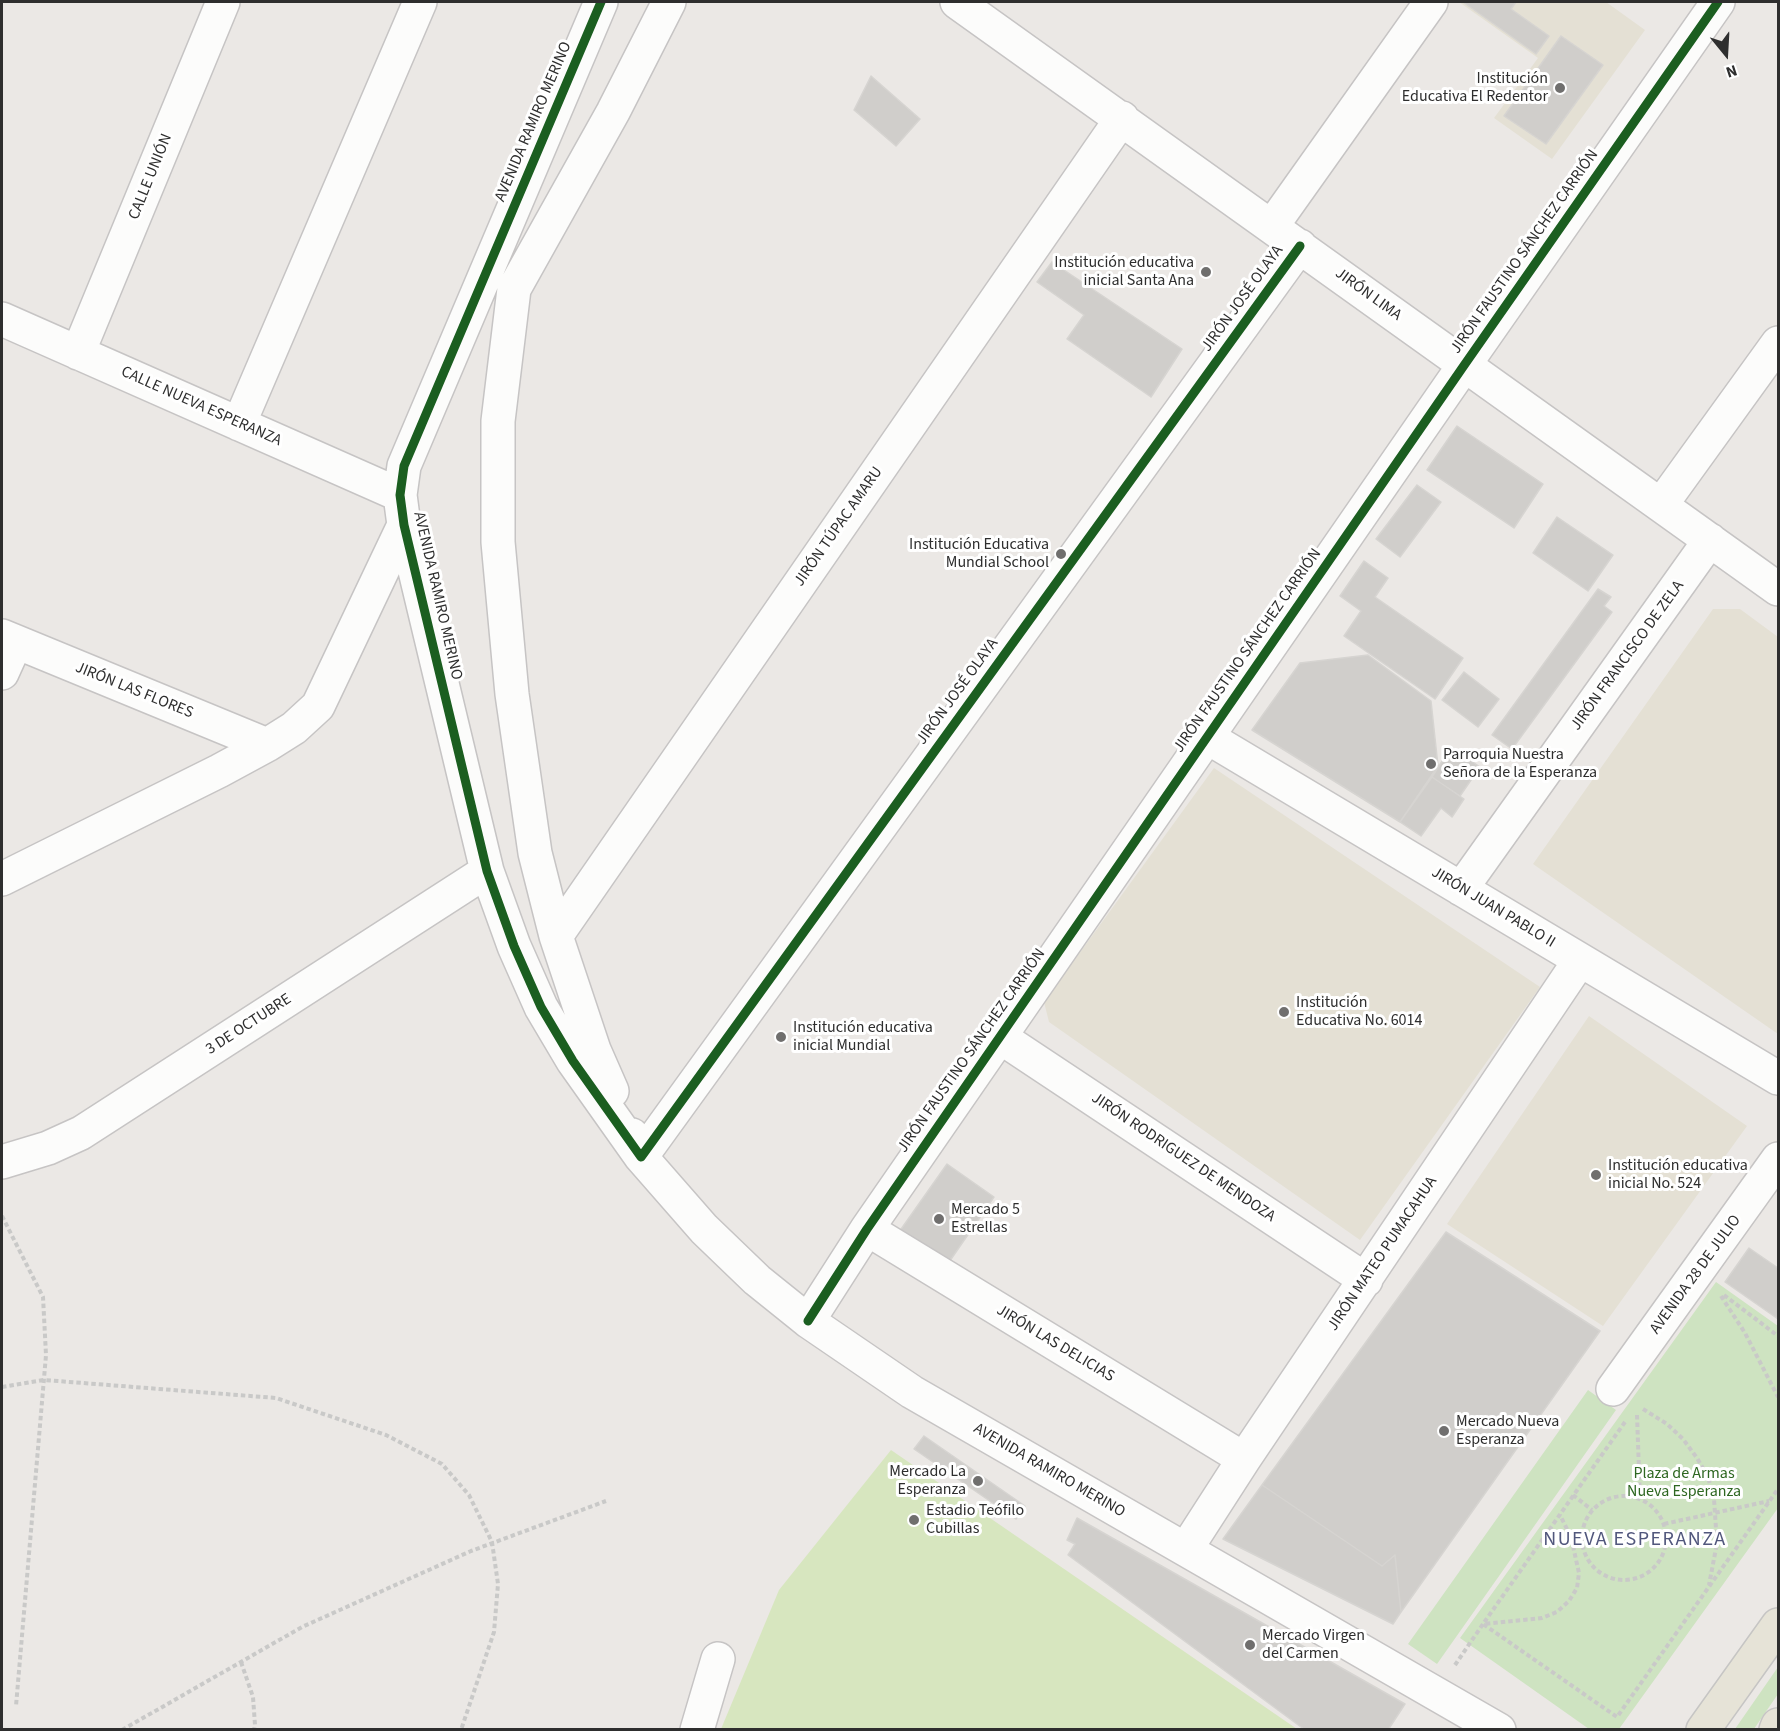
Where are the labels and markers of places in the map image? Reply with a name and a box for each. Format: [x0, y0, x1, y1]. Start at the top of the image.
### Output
place label: Institución Educativa El Redentor [1402, 69, 1548, 107]
marker: Institución Educativa El Redentor [1553, 81, 1567, 95]
place label: Institución educativa inicial Santa Ana [1054, 253, 1194, 291]
marker: Institución educativa inicial Santa Ana [1199, 265, 1213, 279]
place label: Institución Educativa Mundial School [909, 535, 1049, 573]
marker: Institución Educativa Mundial School [1054, 547, 1068, 561]
place label: Parroquia Nuestra Señora de la Esperanza [1443, 745, 1597, 783]
marker: Parroquia Nuestra Señora de la Esperanza [1424, 757, 1438, 771]
place label: Institución Educativa No. 6014 [1296, 993, 1422, 1031]
marker: Institución Educativa No. 6014 [1277, 1005, 1291, 1019]
place label: Institución educativa inicial Mundial [793, 1018, 933, 1056]
marker: Institución educativa inicial Mundial [774, 1030, 788, 1044]
place label: Institución educativa inicial No. 524 [1608, 1156, 1748, 1194]
marker: Institución educativa inicial No. 524 [1589, 1168, 1603, 1182]
place label: Mercado 5 Estrellas [951, 1200, 1020, 1238]
marker: Mercado 5 Estrellas [932, 1212, 946, 1226]
place label: Mercado Nueva Esperanza [1456, 1412, 1559, 1450]
marker: Mercado Nueva Esperanza [1437, 1424, 1451, 1438]
place label: Mercado La Esperanza [889, 1462, 966, 1500]
marker: Mercado La Esperanza [971, 1474, 985, 1488]
place label: Estadio Teófilo Cubillas [926, 1501, 1024, 1539]
marker: Estadio Teófilo Cubillas [907, 1513, 921, 1527]
place label: Mercado Virgen del Carmen [1262, 1626, 1365, 1664]
marker: Mercado Virgen del Carmen [1243, 1638, 1257, 1652]

